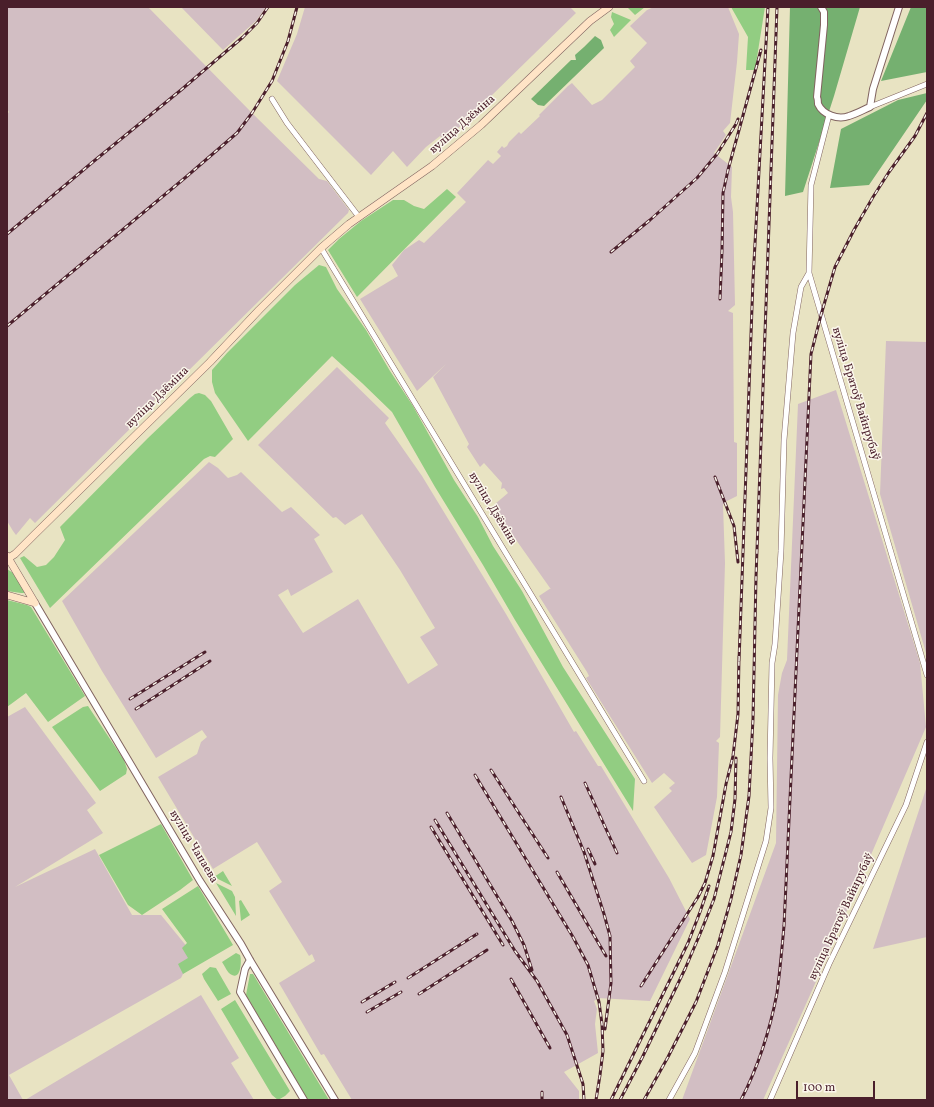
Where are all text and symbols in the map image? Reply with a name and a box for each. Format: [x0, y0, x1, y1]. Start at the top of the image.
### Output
street label: вуліца Дзёміна [427, 93, 499, 157]
street label: вуліца Братоў Вайнрубаў [828, 326, 882, 462]
street label: вуліца Дзёміна [123, 364, 193, 432]
street label: вуліца Дзёміна [465, 470, 519, 548]
street label: вуліца Чапаева [166, 808, 220, 886]
street label: вуліца Братоў Вайнрубаў [806, 851, 878, 983]
scale bar [798, 1073, 877, 1099]
text: 100 m [803, 1080, 835, 1096]

